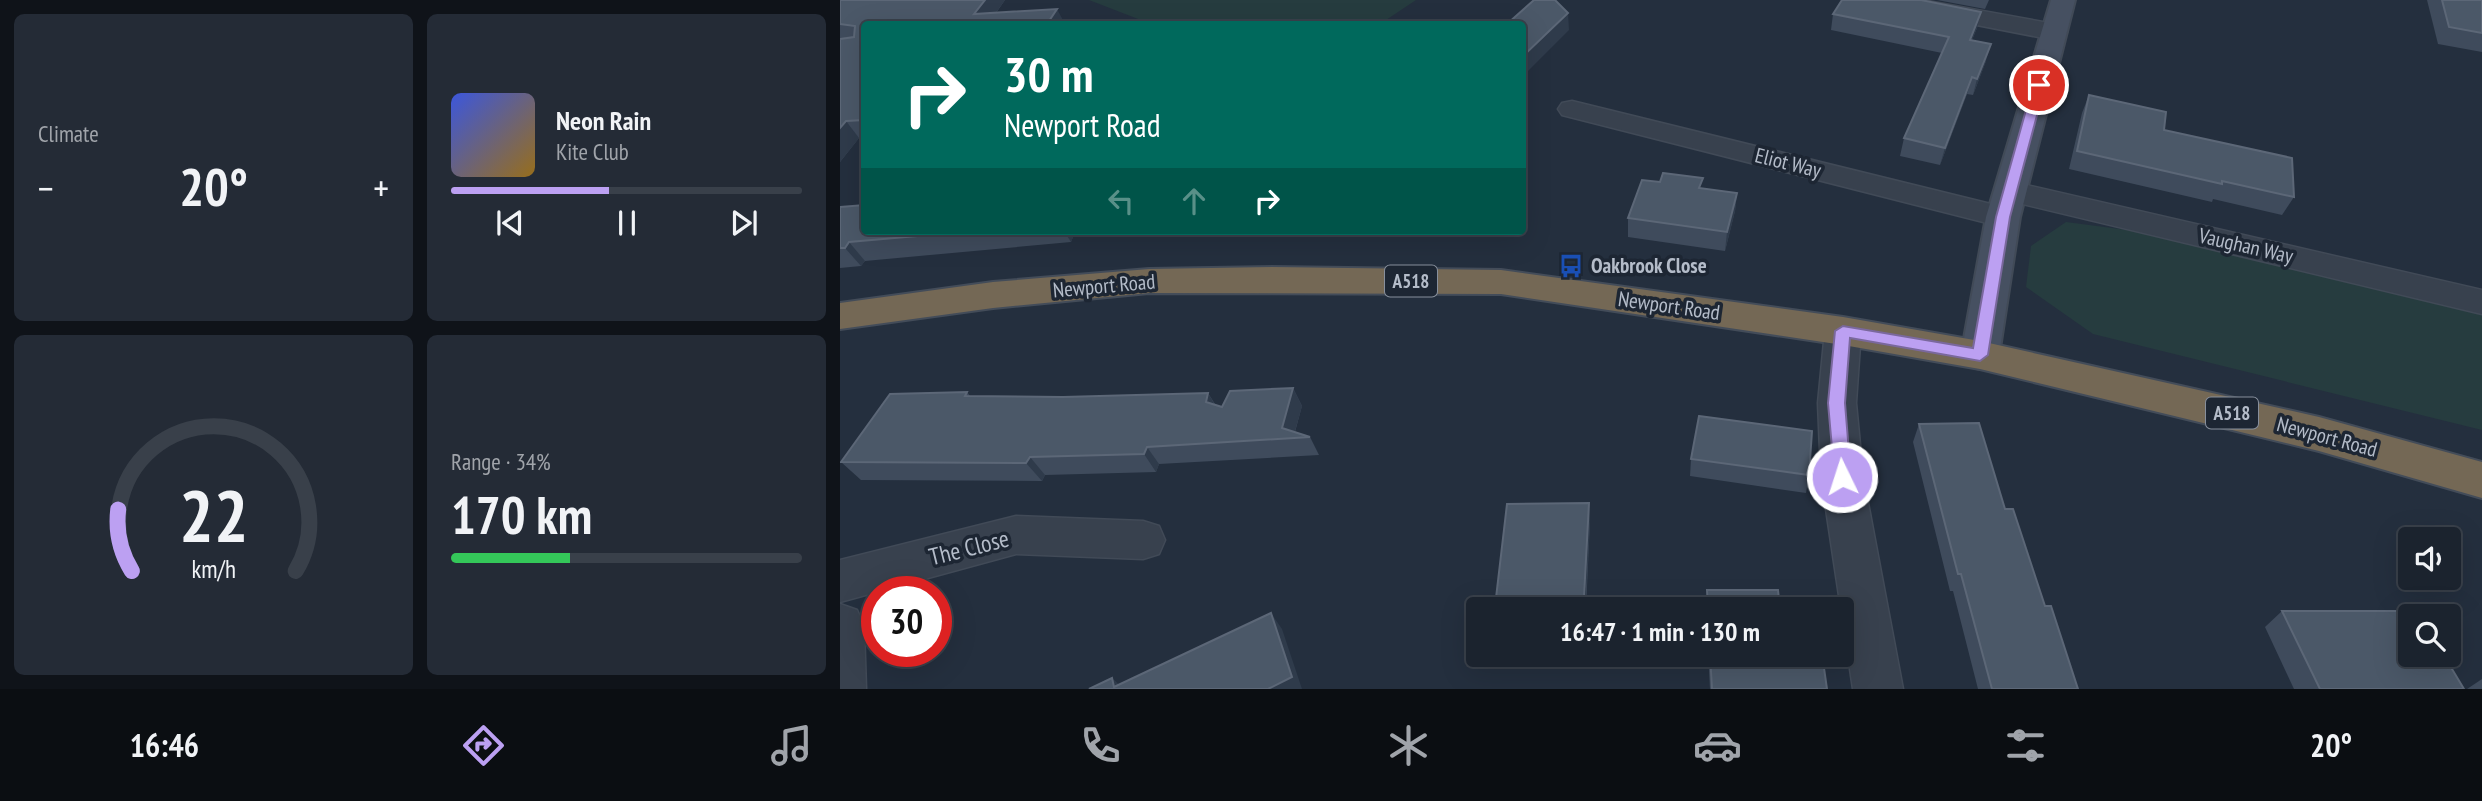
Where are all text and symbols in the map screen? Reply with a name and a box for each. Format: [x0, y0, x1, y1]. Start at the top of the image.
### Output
text: 30 m [1004, 42, 1093, 106]
icon: right [889, 49, 980, 140]
pin [2009, 55, 2069, 115]
icon: arrive [2020, 66, 2058, 104]
text: Neon Rain [556, 104, 651, 137]
text: Newport Road [1004, 104, 1161, 146]
text: Climate [38, 119, 99, 148]
text: Kite Club [556, 137, 629, 166]
street label: Eliot Way [1752, 141, 1824, 184]
text: 20° [179, 153, 248, 220]
text: − [38, 163, 54, 212]
text: + [373, 163, 389, 212]
icon: left [1102, 182, 1140, 220]
icon: ahead [1175, 182, 1213, 220]
icon: right [1248, 182, 1286, 220]
icon: previous [491, 204, 529, 242]
icon: pause [608, 204, 646, 242]
icon: next [725, 204, 763, 242]
street label: Vaughan Way [2195, 221, 2296, 270]
bus stop icon: Oakbrook Close [1557, 252, 1585, 280]
place label: Oakbrook Close [1591, 252, 1707, 279]
road number: A518 [1385, 266, 1437, 296]
street label: Newport Road [1052, 268, 1156, 303]
street label: Newport Road [1616, 285, 1722, 326]
road number: A518 [2206, 398, 2258, 428]
street label: Newport Road [2274, 410, 2380, 463]
position arrow [1805, 440, 1879, 514]
text: Range · 34% [451, 447, 551, 476]
text: 22 [179, 467, 248, 561]
text: 170 km [451, 481, 592, 548]
street label: The Close [926, 523, 1012, 572]
map controls [2398, 527, 2461, 667]
button: sound [2398, 527, 2461, 590]
text: km/h [191, 553, 236, 585]
speed limit sign: 30 [861, 576, 952, 667]
button: search [2398, 604, 2461, 667]
text: 16:47 · 1 min · 130 m [1560, 615, 1760, 648]
icon: directions [459, 721, 508, 770]
icon: music [767, 721, 816, 770]
icon: phone [1076, 721, 1125, 770]
icon: climate [1384, 721, 1433, 770]
icon: car [1693, 721, 1742, 770]
icon: filters [2001, 721, 2050, 770]
text: 16:46 [130, 724, 199, 766]
text: 20° [2310, 724, 2352, 766]

